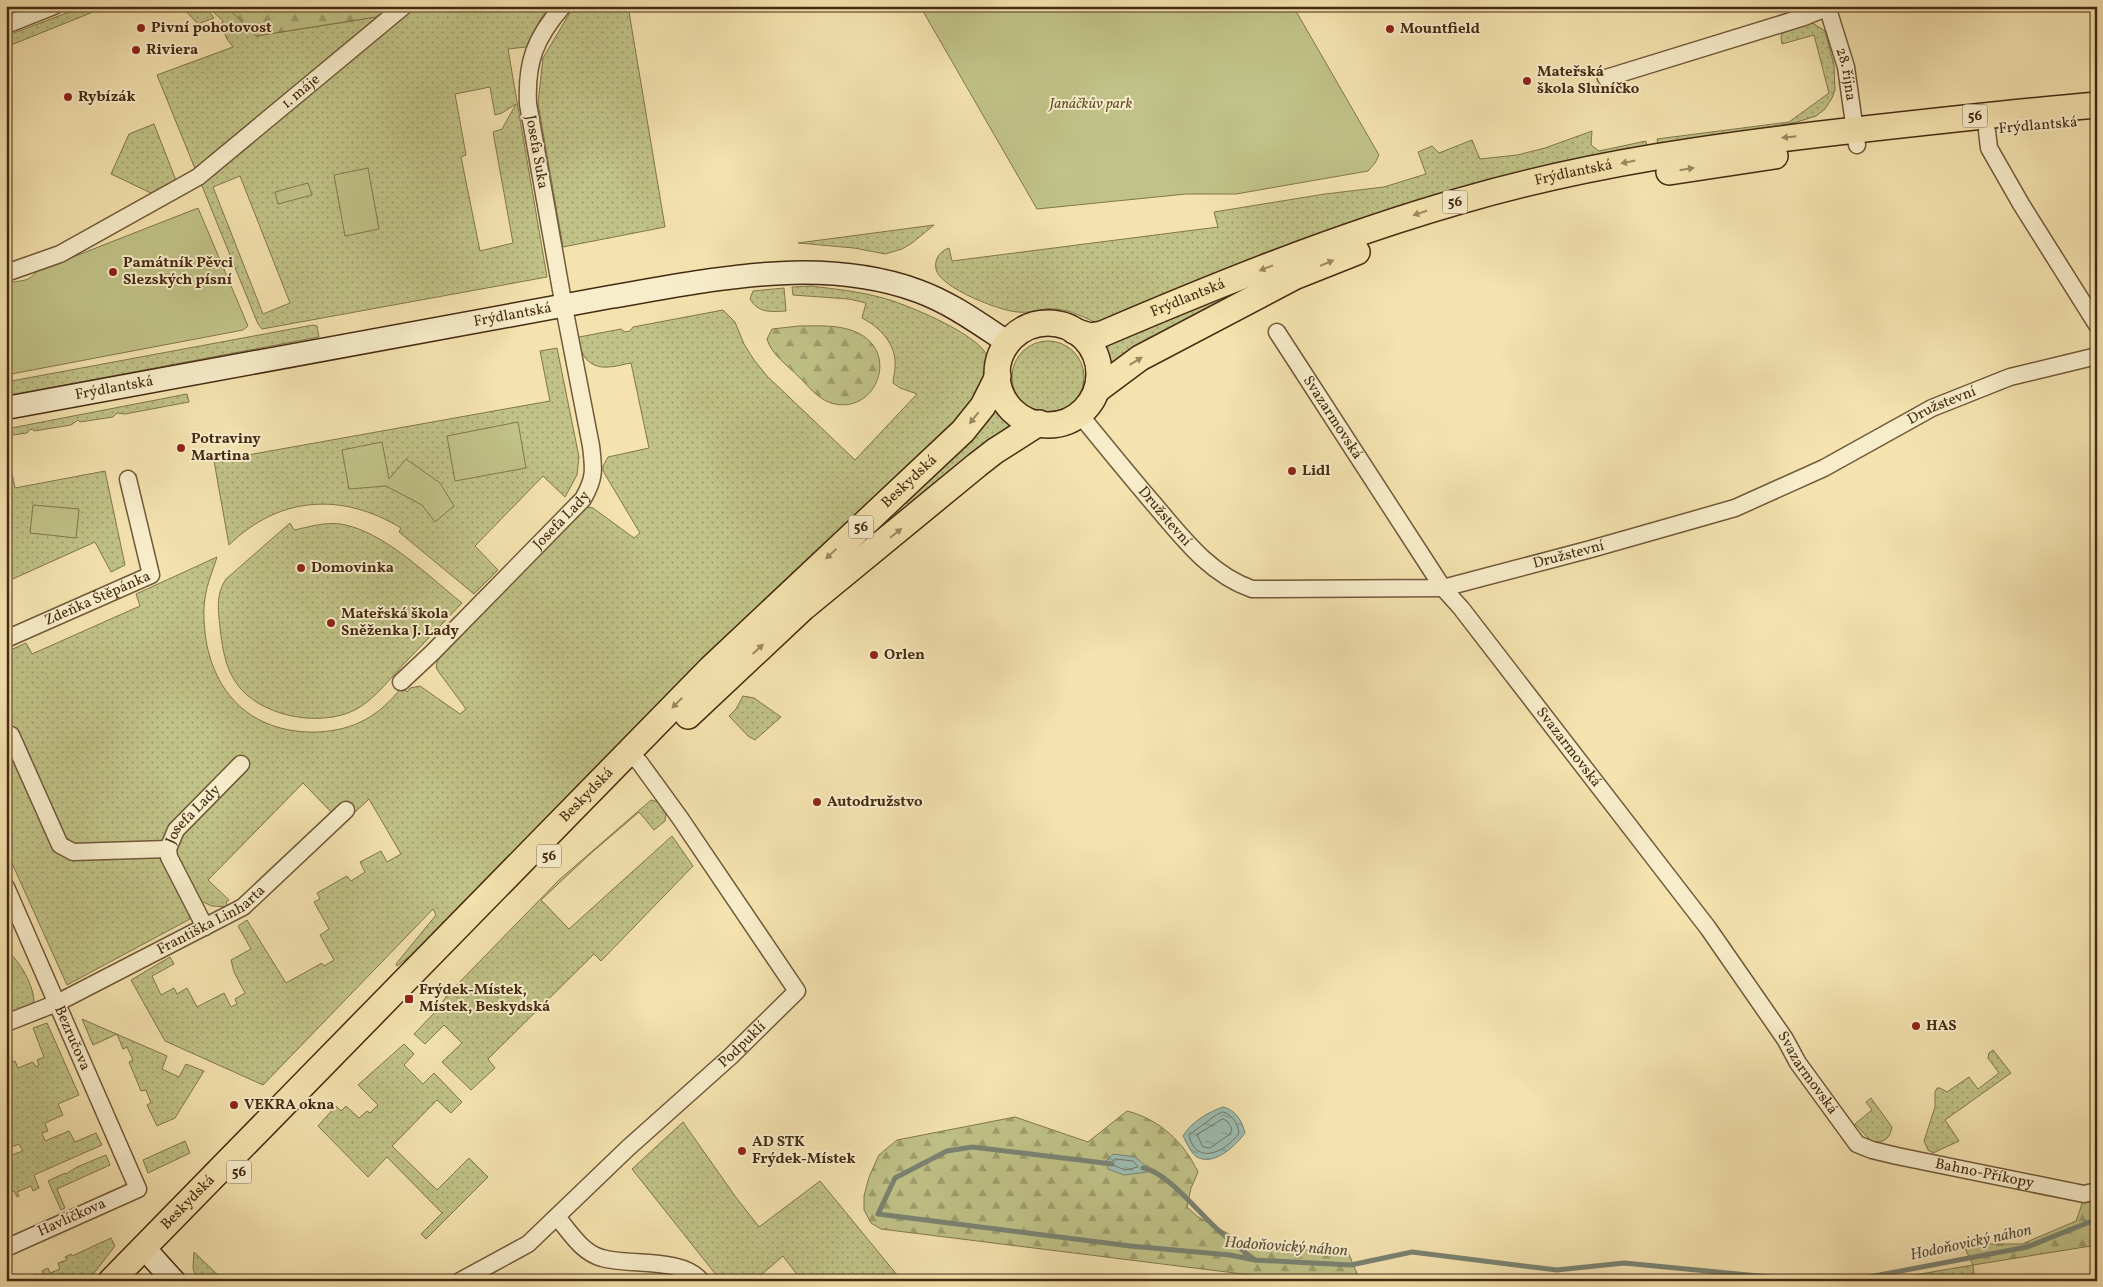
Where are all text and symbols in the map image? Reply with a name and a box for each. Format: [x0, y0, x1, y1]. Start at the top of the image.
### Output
place label: Pivní pohotovost [151, 18, 272, 39]
place label: Mountfield [1400, 19, 1480, 40]
marker: Pivní pohotovost [135, 22, 147, 34]
marker: Mountfield [1384, 23, 1396, 35]
place label: Riviera [146, 40, 198, 61]
marker: Riviera [130, 44, 142, 56]
street label: 28. října [1830, 45, 1861, 102]
place label: Mateřská škola Sluníčko [1537, 62, 1640, 100]
street label: 1. máje [277, 69, 325, 114]
marker: Mateřská škola Sluníčko [1521, 75, 1533, 87]
place label: Rybízák [78, 87, 136, 108]
marker: Rybízák [62, 91, 74, 103]
park label: Janáčkův park [1048, 94, 1132, 115]
road number: 56 [1962, 104, 1988, 128]
street label: Frýdlantská [1998, 112, 2078, 140]
street label: Josefa Suka [519, 114, 553, 190]
one-way arrow [1780, 133, 1796, 141]
street label: Frýdlantská [1532, 154, 1614, 191]
one-way arrow [1621, 158, 1636, 166]
one-way arrow [1679, 165, 1695, 173]
road number: 56 [1442, 190, 1468, 213]
one-way arrow [1412, 210, 1427, 218]
place label: Památník Pěvci Slezských písní [123, 253, 233, 291]
one-way arrow [1320, 259, 1335, 267]
one-way arrow [1259, 264, 1274, 272]
marker: Památník Pěvci Slezských písní [107, 266, 119, 278]
street label: Frýdlantská [1147, 273, 1228, 323]
street label: Frýdlantská [472, 297, 553, 332]
one-way arrow [1129, 356, 1142, 365]
street label: Frýdlantská [73, 371, 155, 406]
street label: Svazarmovská [1298, 372, 1367, 464]
street label: Družstevní [1904, 381, 1980, 430]
one-way arrow [969, 411, 979, 425]
place label: Potraviny Martina [191, 429, 261, 467]
marker: Potraviny Martina [175, 442, 187, 454]
street label: Beskydská [877, 450, 942, 513]
place label: Lidl [1302, 461, 1330, 482]
marker: Lidl [1286, 465, 1298, 477]
street label: Družstevní [1133, 482, 1196, 552]
street label: Josefa Lady [528, 488, 596, 554]
road number: 56 [848, 516, 874, 538]
one-way arrow [889, 527, 902, 538]
street label: Družstevní [1530, 535, 1607, 574]
one-way arrow [826, 548, 838, 560]
place label: Domovinka [311, 558, 394, 579]
marker: Domovinka [295, 562, 307, 574]
street label: Zdeňka Štěpánka [41, 566, 154, 631]
place label: Mateřská škola Sněženka J. Lady [341, 604, 460, 642]
marker: Mateřská škola Sněženka J. Lady [325, 617, 337, 629]
one-way arrow [752, 643, 764, 655]
place label: Orlen [884, 645, 925, 666]
marker: Orlen [868, 649, 880, 661]
one-way arrow [671, 697, 683, 709]
street label: Svazarmovská [1531, 703, 1606, 792]
street label: Beskydská [555, 763, 619, 827]
street label: Josefa Lady [161, 780, 226, 848]
place label: Autodružstvo [827, 792, 923, 813]
marker: Autodružstvo [811, 796, 823, 808]
road number: 56 [536, 844, 562, 868]
street label: Františka Linharta [153, 881, 270, 960]
place label: Frýdek-Místek, Místek, Beskydská [419, 980, 550, 1018]
marker: Frýdek-Místek, Místek, Beskydská [403, 993, 415, 1005]
street label: Bezručova [49, 1002, 95, 1074]
street label: Podpuklí [714, 1016, 771, 1073]
place label: HAS [1926, 1016, 1957, 1037]
marker: HAS [1910, 1020, 1922, 1032]
street label: Svazarmovská [1772, 1027, 1843, 1119]
place label: VEKRA okna [244, 1095, 335, 1116]
marker: VEKRA okna [228, 1099, 240, 1111]
place label: AD STK Frýdek-Místek [752, 1132, 856, 1170]
marker: AD STK Frýdek-Místek [736, 1145, 748, 1157]
street label: Bahno-Příkopy [1933, 1153, 2036, 1194]
road number: 56 [226, 1160, 252, 1184]
street label: Beskydská [156, 1170, 220, 1235]
street label: Havlíčkova [34, 1194, 110, 1242]
water label: Hodoňovický náhon [1908, 1219, 2034, 1267]
water label: Hodoňovický náhon [1223, 1232, 1349, 1262]

